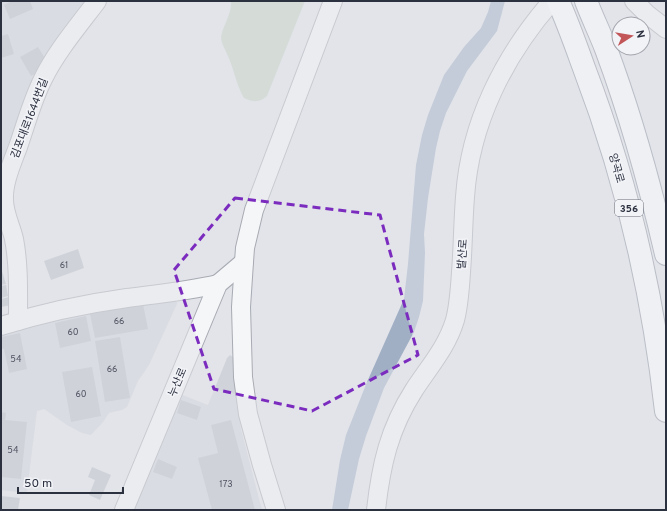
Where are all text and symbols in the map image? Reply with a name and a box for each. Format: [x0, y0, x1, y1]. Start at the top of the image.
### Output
north arrow [611, 16, 651, 56]
text: N [632, 29, 647, 39]
street label: 김포대로1644번길 [8, 76, 52, 161]
street label: 양곡로 [605, 152, 627, 185]
road number: 356 [615, 200, 643, 216]
street label: 발산로 [455, 238, 471, 270]
house number: 61 [60, 260, 68, 271]
house number: 66 [114, 316, 124, 327]
house number: 60 [67, 327, 79, 338]
house number: 54 [10, 354, 22, 365]
house number: 66 [107, 364, 117, 375]
street label: 누산로 [166, 366, 190, 399]
house number: 60 [75, 389, 87, 400]
house number: 54 [7, 445, 19, 456]
scale bar [18, 469, 123, 495]
text: 50 m [24, 476, 52, 492]
house number: 173 [219, 479, 233, 490]

